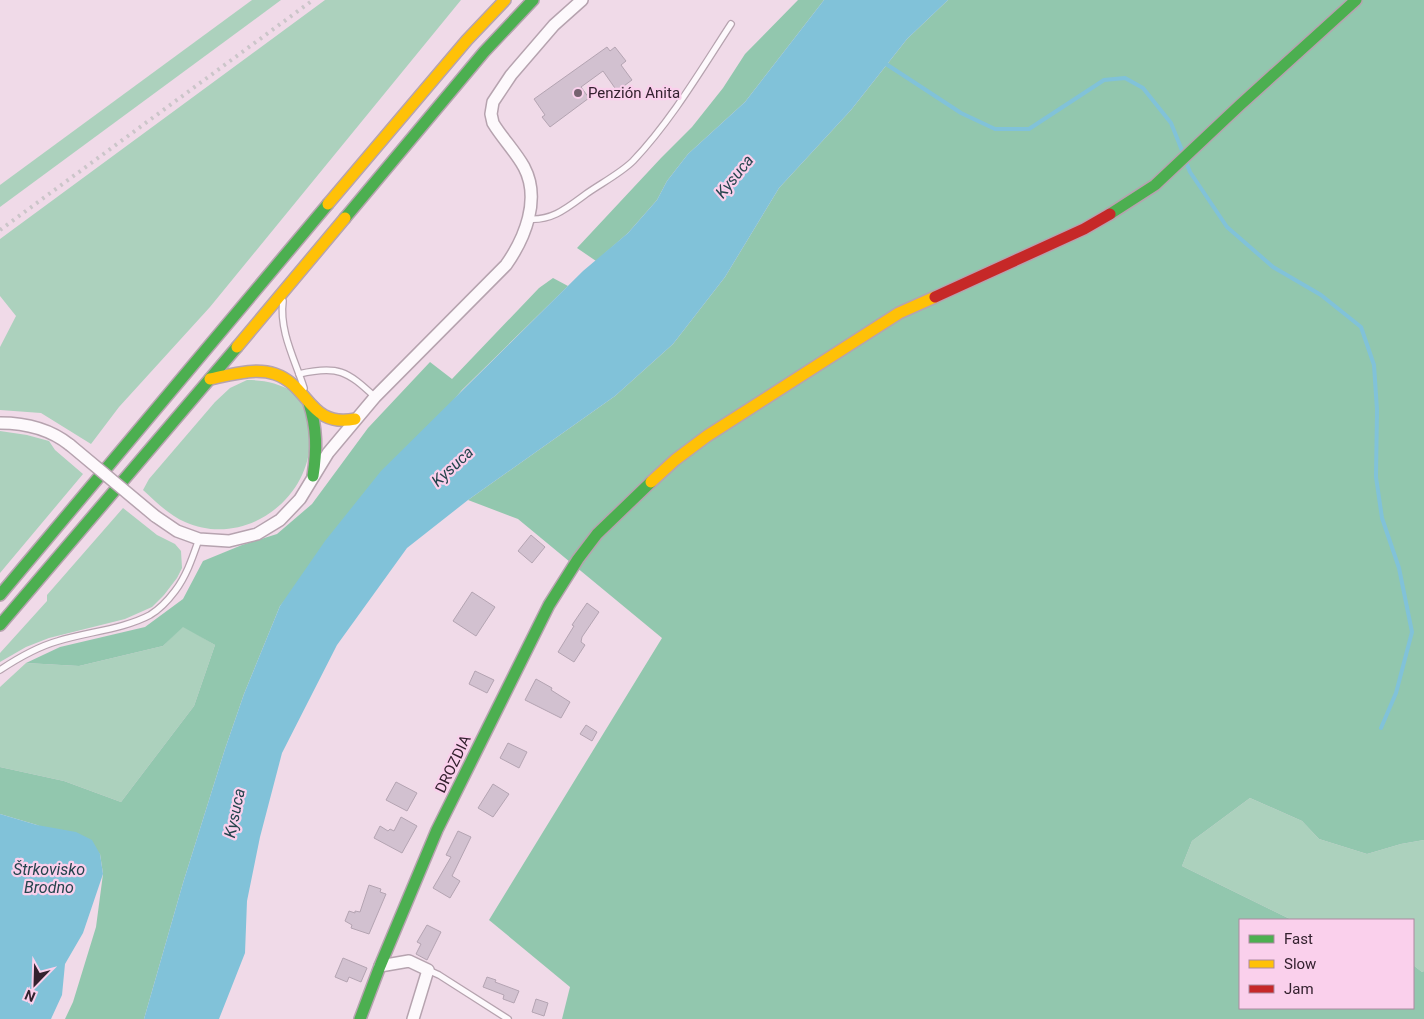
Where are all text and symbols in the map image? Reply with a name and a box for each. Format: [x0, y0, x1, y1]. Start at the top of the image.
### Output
place label: Penzión Anita [588, 84, 680, 102]
marker: Penzión Anita [572, 87, 584, 99]
water label: Kysuca [711, 151, 757, 202]
water label: Kysuca [428, 442, 477, 490]
street label: DROZDIA [431, 732, 475, 796]
water label: Kysuca [220, 787, 249, 839]
water label: Štrkovisko Brodno [13, 859, 85, 897]
legend [1239, 919, 1414, 1009]
text: Fast [1284, 930, 1313, 948]
text: Slow [1284, 955, 1316, 973]
north arrow [10, 959, 60, 1009]
text: Jam [1284, 980, 1314, 998]
text: N [22, 987, 38, 1005]

